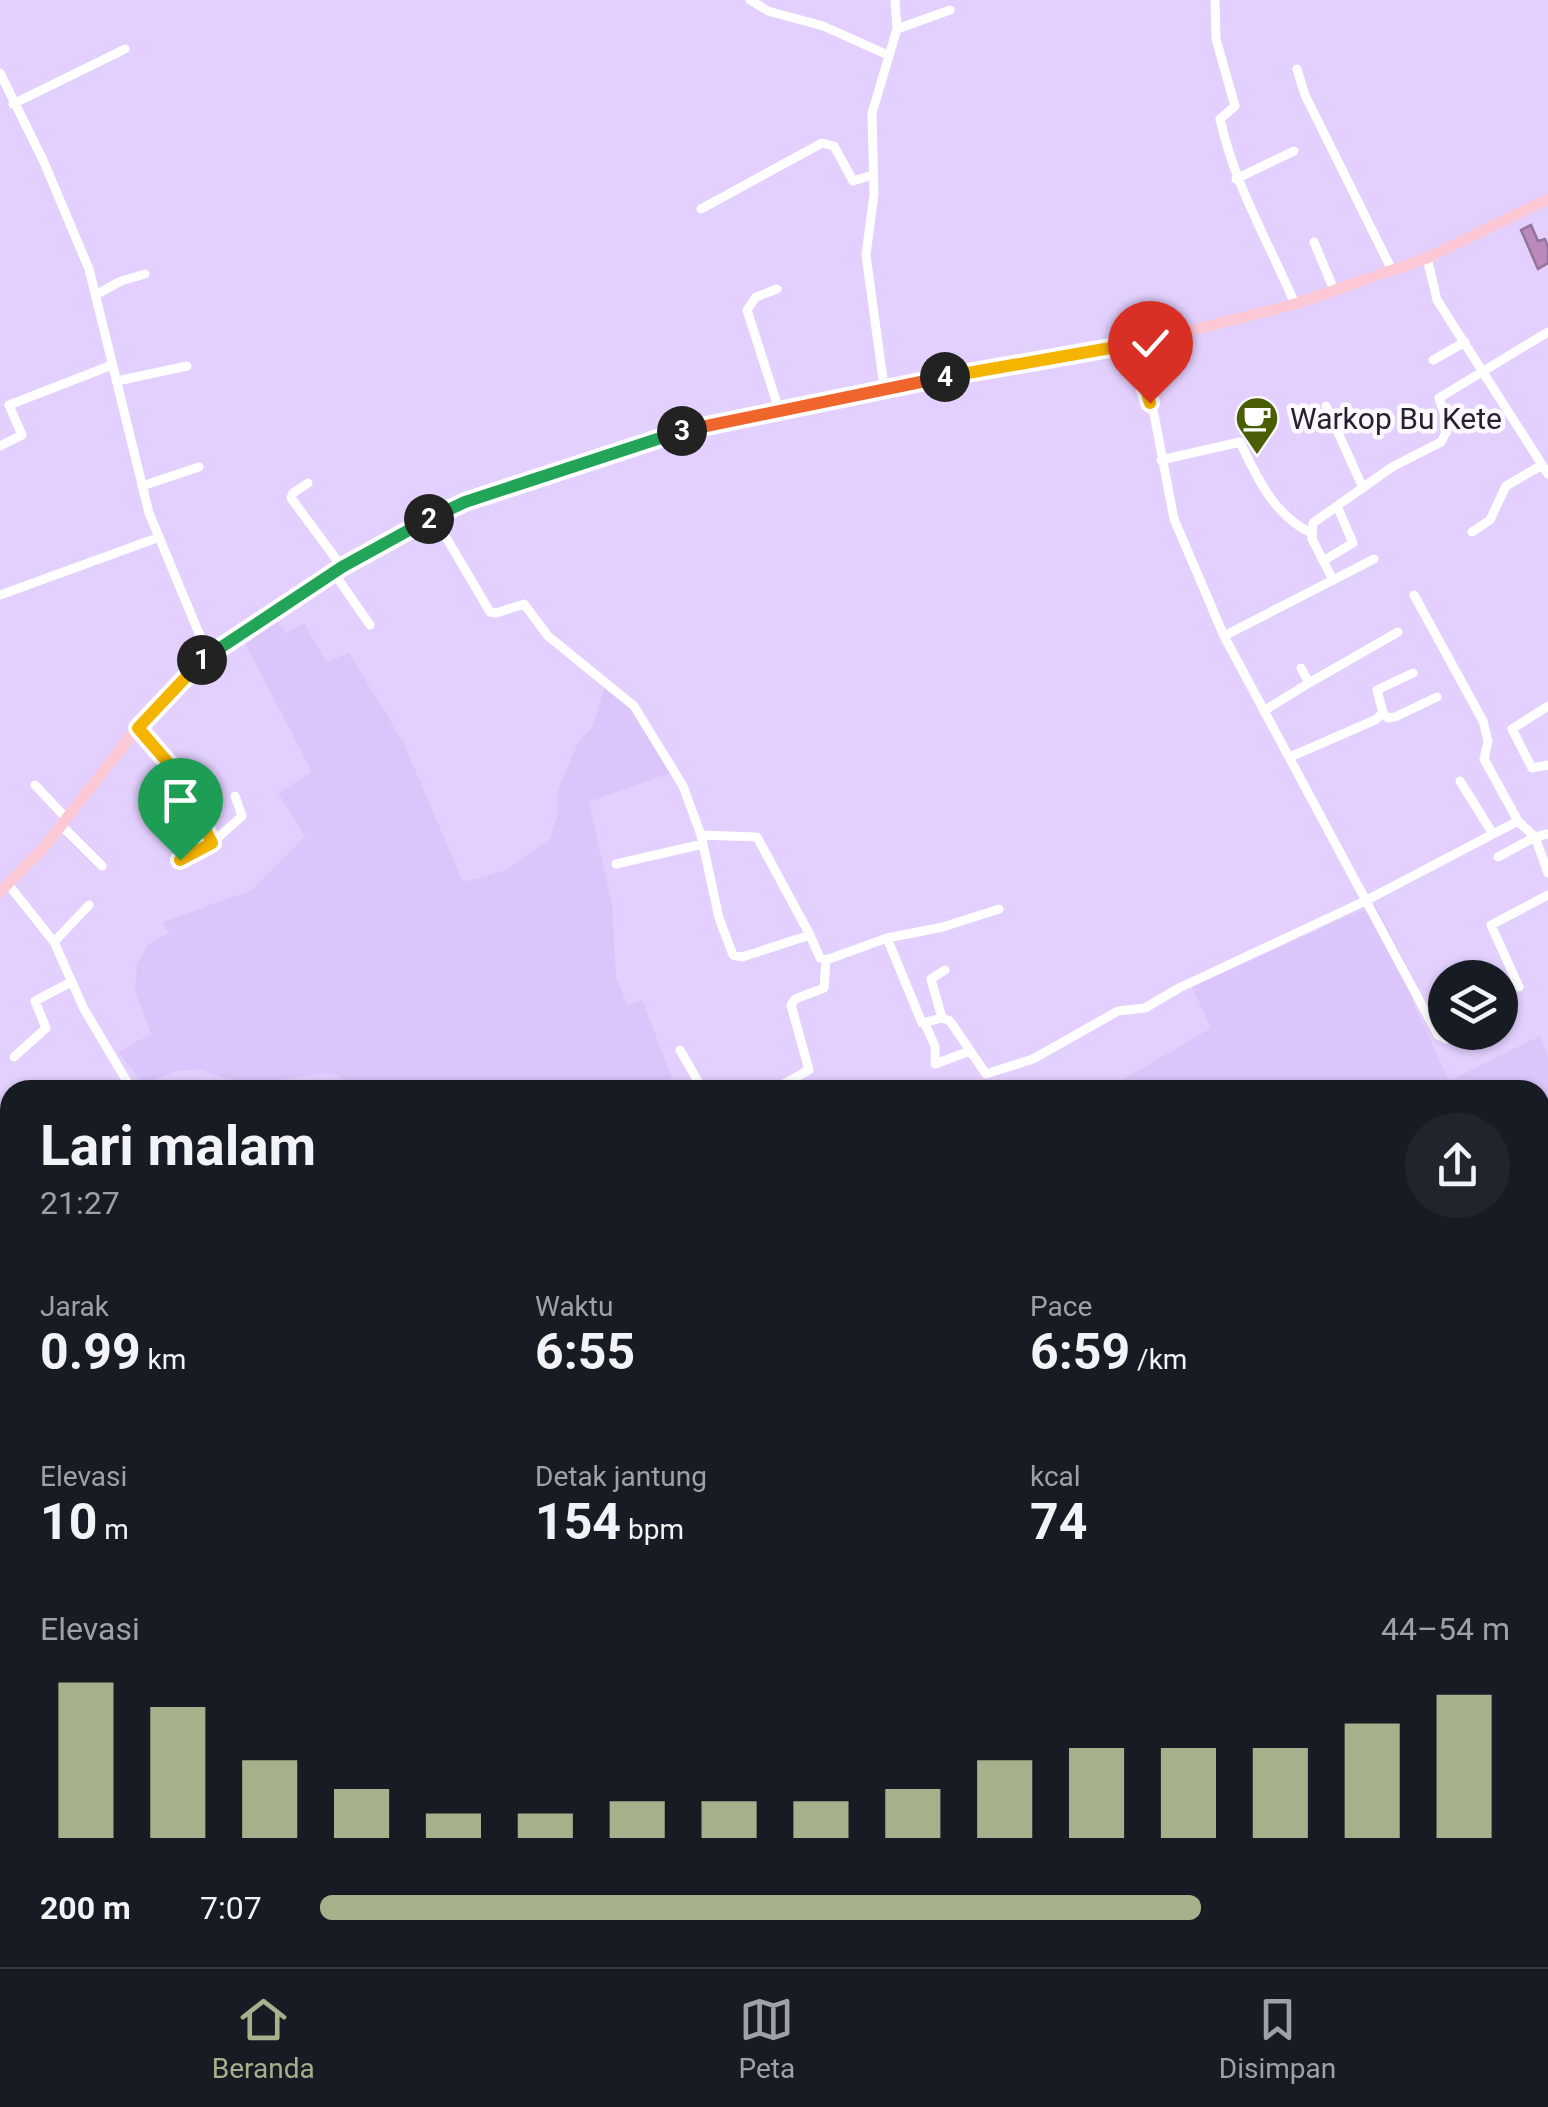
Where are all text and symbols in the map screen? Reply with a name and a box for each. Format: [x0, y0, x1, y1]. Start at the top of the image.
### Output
pin [1108, 301, 1193, 404]
icon: check [1123, 316, 1178, 371]
pin: 4 [920, 352, 970, 402]
text: 4 [937, 360, 953, 393]
cafe icon: Warkop Bu Kete [1234, 395, 1280, 456]
place label: Warkop Bu Kete [1290, 401, 1502, 436]
pin: 3 [657, 406, 707, 456]
text: 3 [674, 414, 690, 447]
pin: 2 [404, 494, 454, 544]
text: 2 [421, 502, 437, 535]
pin: 1 [177, 635, 227, 685]
text: 1 [194, 643, 210, 676]
pin [138, 758, 223, 861]
icon: arrive [153, 773, 208, 828]
map controls [1428, 960, 1518, 1050]
button: layers [1428, 960, 1518, 1050]
button: share [1405, 1113, 1510, 1218]
text: Lari malam [40, 1114, 316, 1178]
text: 21:27 [40, 1184, 120, 1222]
text: Jarak [40, 1290, 109, 1323]
text: Waktu [535, 1290, 613, 1323]
text: Pace [1030, 1290, 1092, 1323]
text: 0.99 [40, 1323, 141, 1381]
text: 6:55 [535, 1323, 635, 1381]
text: 6:59 [1030, 1323, 1130, 1381]
text: km [141, 1343, 186, 1376]
text: /km [1130, 1343, 1187, 1376]
text: Elevasi [40, 1460, 127, 1493]
text: Detak jantung [535, 1460, 707, 1493]
text: kcal [1030, 1460, 1081, 1493]
text: 10 [40, 1493, 97, 1551]
text: 154 [535, 1493, 621, 1551]
text: 74 [1030, 1493, 1087, 1551]
text: m [97, 1513, 129, 1546]
text: bpm [621, 1513, 684, 1546]
text: Elevasi [40, 1610, 140, 1648]
text: 44–54 m [1381, 1610, 1510, 1648]
text: 200 m [40, 1889, 131, 1927]
text: 7:07 [200, 1889, 262, 1927]
tab: Beranda [212, 1992, 315, 2085]
tab: Peta [738, 1992, 795, 2085]
tab: Disimpan [1219, 1992, 1336, 2085]

